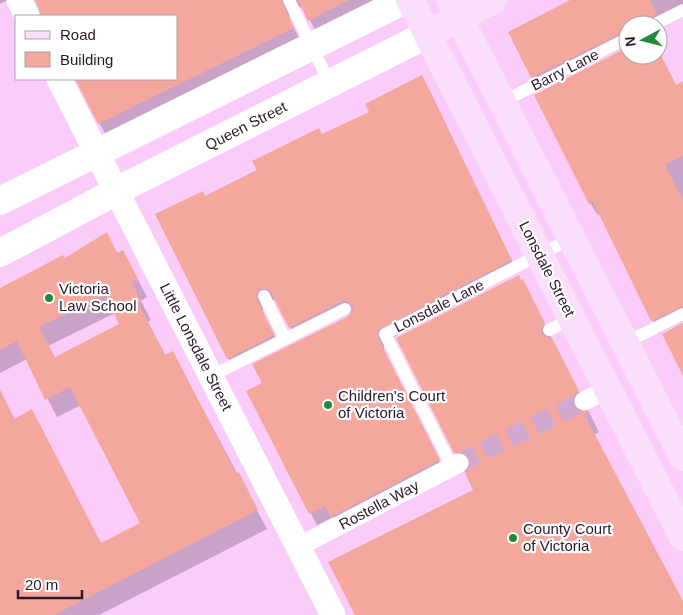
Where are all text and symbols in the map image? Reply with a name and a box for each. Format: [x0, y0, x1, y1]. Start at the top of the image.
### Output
legend [15, 15, 178, 80]
north arrow [618, 15, 668, 65]
text: Road [60, 26, 96, 43]
text: N [622, 36, 639, 48]
street label: Barry Lane [528, 45, 601, 94]
text: Building [60, 51, 113, 68]
street label: Queen Street [202, 97, 290, 153]
street label: Lonsdale Street [516, 218, 579, 320]
street label: Lonsdale Lane [391, 276, 486, 335]
place label: Victoria Law School [59, 280, 137, 314]
street label: Little Lonsdale Street [157, 280, 236, 414]
marker: Victoria Law School [43, 292, 55, 304]
place label: Children's Court of Victoria [338, 387, 446, 421]
marker: Children's Court of Victoria [322, 399, 334, 411]
street label: Rostella Way [336, 476, 422, 533]
place label: County Court of Victoria [523, 520, 612, 554]
marker: County Court of Victoria [507, 532, 519, 544]
scale bar [18, 568, 81, 600]
text: 20 m [25, 576, 58, 593]

